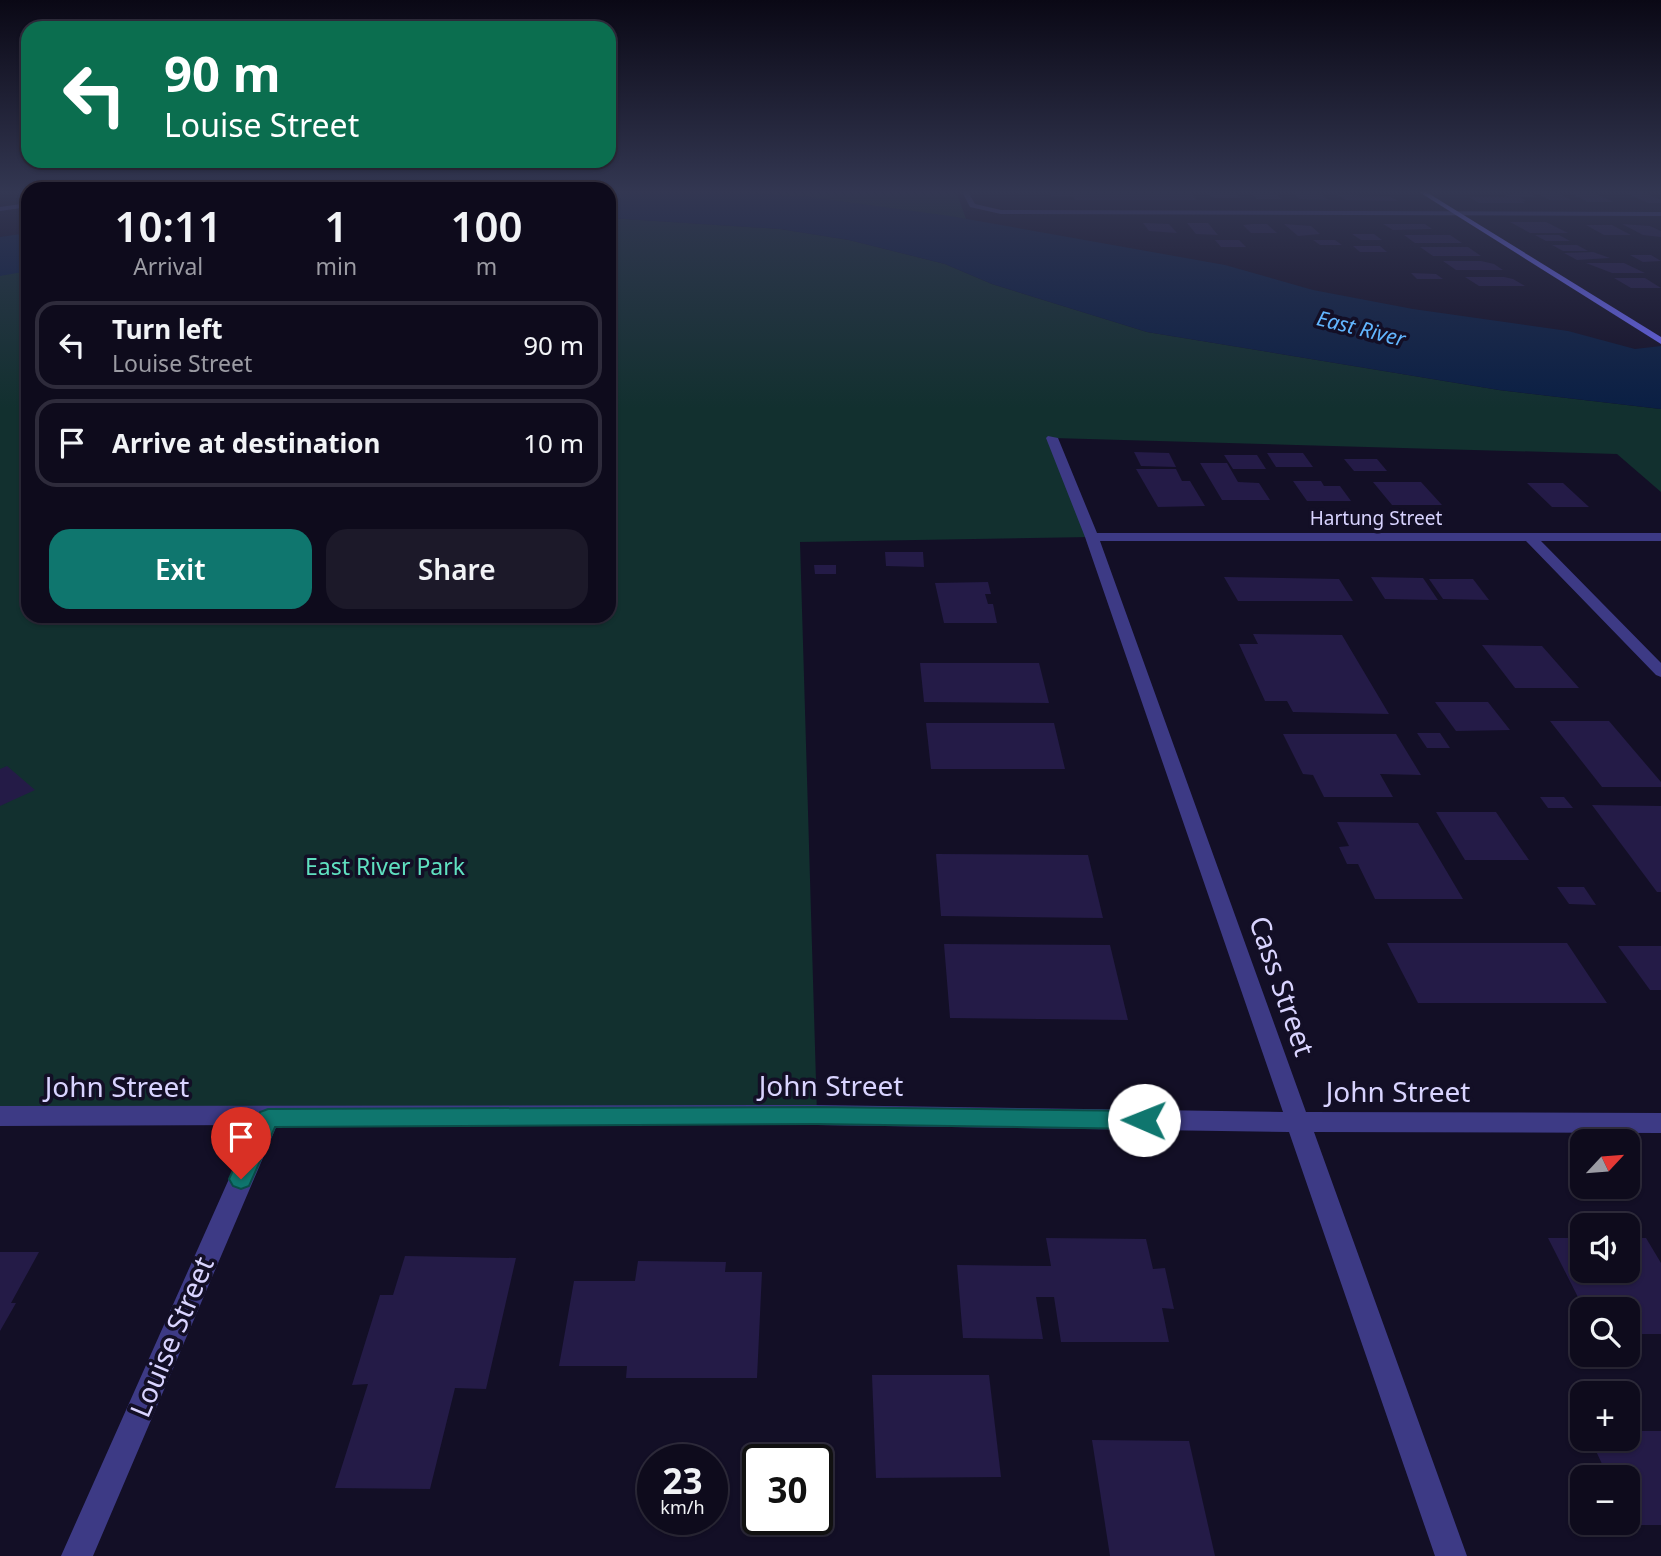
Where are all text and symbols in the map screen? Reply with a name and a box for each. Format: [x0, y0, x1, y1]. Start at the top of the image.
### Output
text: 90 m [164, 40, 281, 106]
icon: left [49, 49, 140, 140]
text: Louise Street [164, 103, 359, 146]
text: 10:11 [114, 197, 222, 254]
text: 1 [324, 197, 348, 254]
text: 100 [451, 197, 523, 254]
text: Arrival [133, 250, 203, 282]
text: min [315, 250, 357, 282]
text: m [476, 250, 497, 282]
water label: East River [1314, 304, 1410, 353]
text: Turn left [112, 311, 223, 347]
icon: left [53, 326, 91, 364]
text: 90 m [523, 327, 584, 363]
text: Louise Street [112, 347, 252, 379]
icon: arrive [53, 424, 91, 462]
text: Arrive at destination [112, 425, 381, 461]
text: 10 m [523, 425, 584, 461]
street label: Hartung Street [1310, 505, 1442, 531]
button: Exit [49, 529, 312, 609]
button: Share [326, 529, 588, 609]
park label: East River Park [305, 850, 466, 882]
street label: Cass Street [1241, 911, 1325, 1061]
street label: John Street [756, 1066, 903, 1104]
street label: John Street [42, 1067, 189, 1105]
street label: John Street [1323, 1072, 1470, 1110]
position arrow [1107, 1083, 1181, 1157]
pin [211, 1107, 271, 1179]
icon: arrive [222, 1118, 260, 1156]
north arrow [1570, 1129, 1640, 1199]
map controls [1570, 1129, 1640, 1535]
button: sound [1570, 1213, 1640, 1283]
street label: Louise Street [120, 1251, 222, 1423]
button: search [1570, 1297, 1640, 1367]
button: + [1570, 1381, 1640, 1451]
speed limit sign: 30 [742, 1444, 833, 1535]
text: 23 [662, 1457, 703, 1504]
button: − [1570, 1465, 1640, 1535]
text: km/h [660, 1495, 705, 1519]

